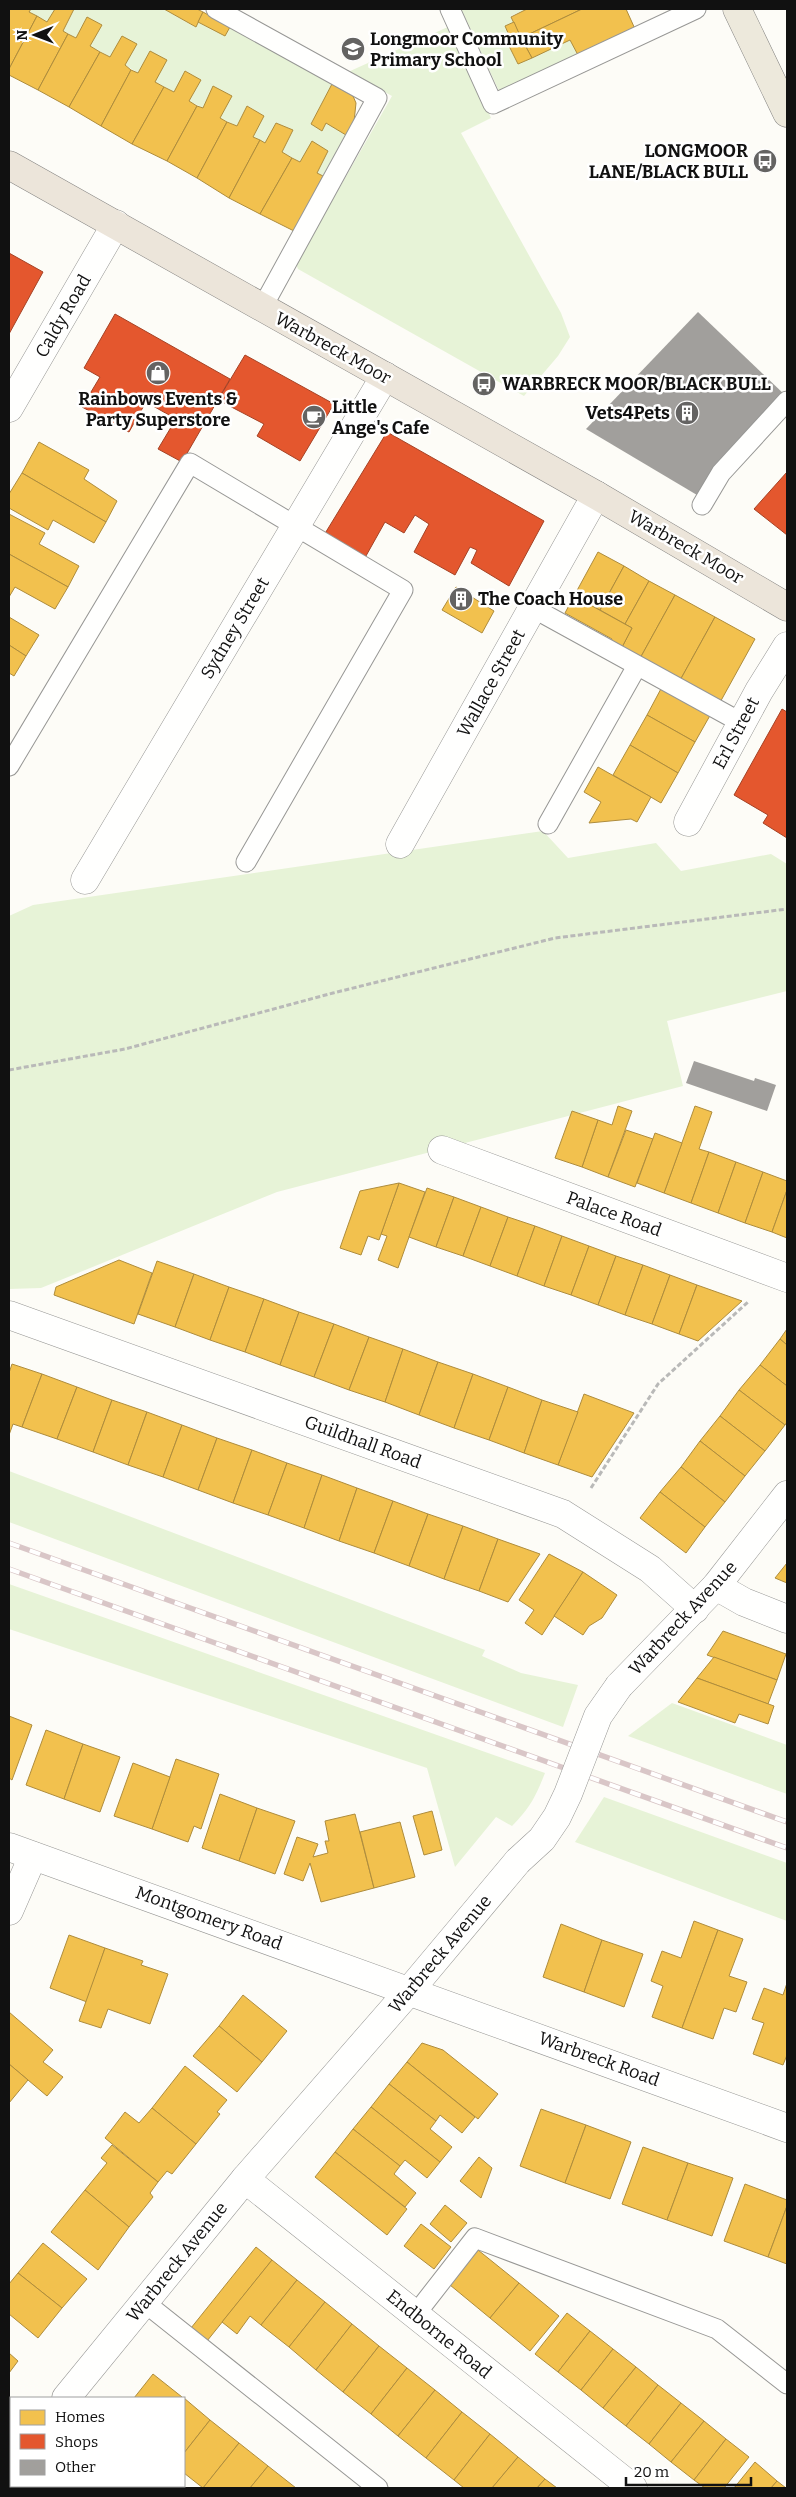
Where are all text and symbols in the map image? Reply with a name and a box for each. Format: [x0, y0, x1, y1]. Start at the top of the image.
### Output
north arrow [10, 10, 60, 60]
place label: Longmoor Community Primary School [370, 28, 564, 71]
text: N [14, 29, 31, 41]
school or university icon: Longmoor Community Primary School [340, 36, 366, 62]
place label: LONGMOOR LANE/BLACK BULL [589, 140, 748, 183]
bus stop icon: LONGMOOR LANE/BLACK BULL [752, 148, 778, 174]
street label: Caldy Road [30, 270, 96, 361]
street label: Warbreck Moor [271, 307, 395, 389]
shop icon: Rainbows Events & Party Superstore [145, 360, 171, 386]
bus stop icon: WARBRECK MOOR/BLACK BULL [471, 371, 497, 397]
place label: WARBRECK MOOR/BLACK BULL [502, 373, 771, 395]
place label: Rainbows Events & Party Superstore [78, 388, 238, 431]
place label: Little Ange's Cafe [332, 396, 430, 439]
building icon: Vets4Pets [674, 400, 700, 426]
place label: Vets4Pets [585, 402, 670, 424]
cafe icon: Little Ange's Cafe [301, 404, 327, 430]
street label: Warbreck Moor [625, 505, 748, 589]
street label: Sydney Street [196, 573, 274, 683]
building icon: The Coach House [448, 586, 474, 612]
place label: The Coach House [478, 588, 623, 610]
street label: Wallace Street [452, 625, 530, 741]
street label: Erl Street [708, 693, 764, 773]
street label: Palace Road [563, 1187, 665, 1241]
street label: Guildhall Road [302, 1411, 425, 1473]
street label: Warbreck Avenue [624, 1556, 742, 1680]
street label: Montgomery Road [133, 1881, 286, 1955]
street label: Warbreck Avenue [384, 1890, 496, 2018]
street label: Warbreck Road [535, 2027, 663, 2091]
street label: Warbreck Avenue [122, 2197, 232, 2327]
street label: Endborne Road [382, 2285, 496, 2383]
legend [10, 2397, 185, 2487]
text: Homes [55, 2408, 105, 2426]
text: Shops [55, 2433, 98, 2451]
scale bar [626, 2454, 751, 2486]
text: Other [55, 2458, 96, 2476]
text: 20 m [634, 2463, 670, 2481]

